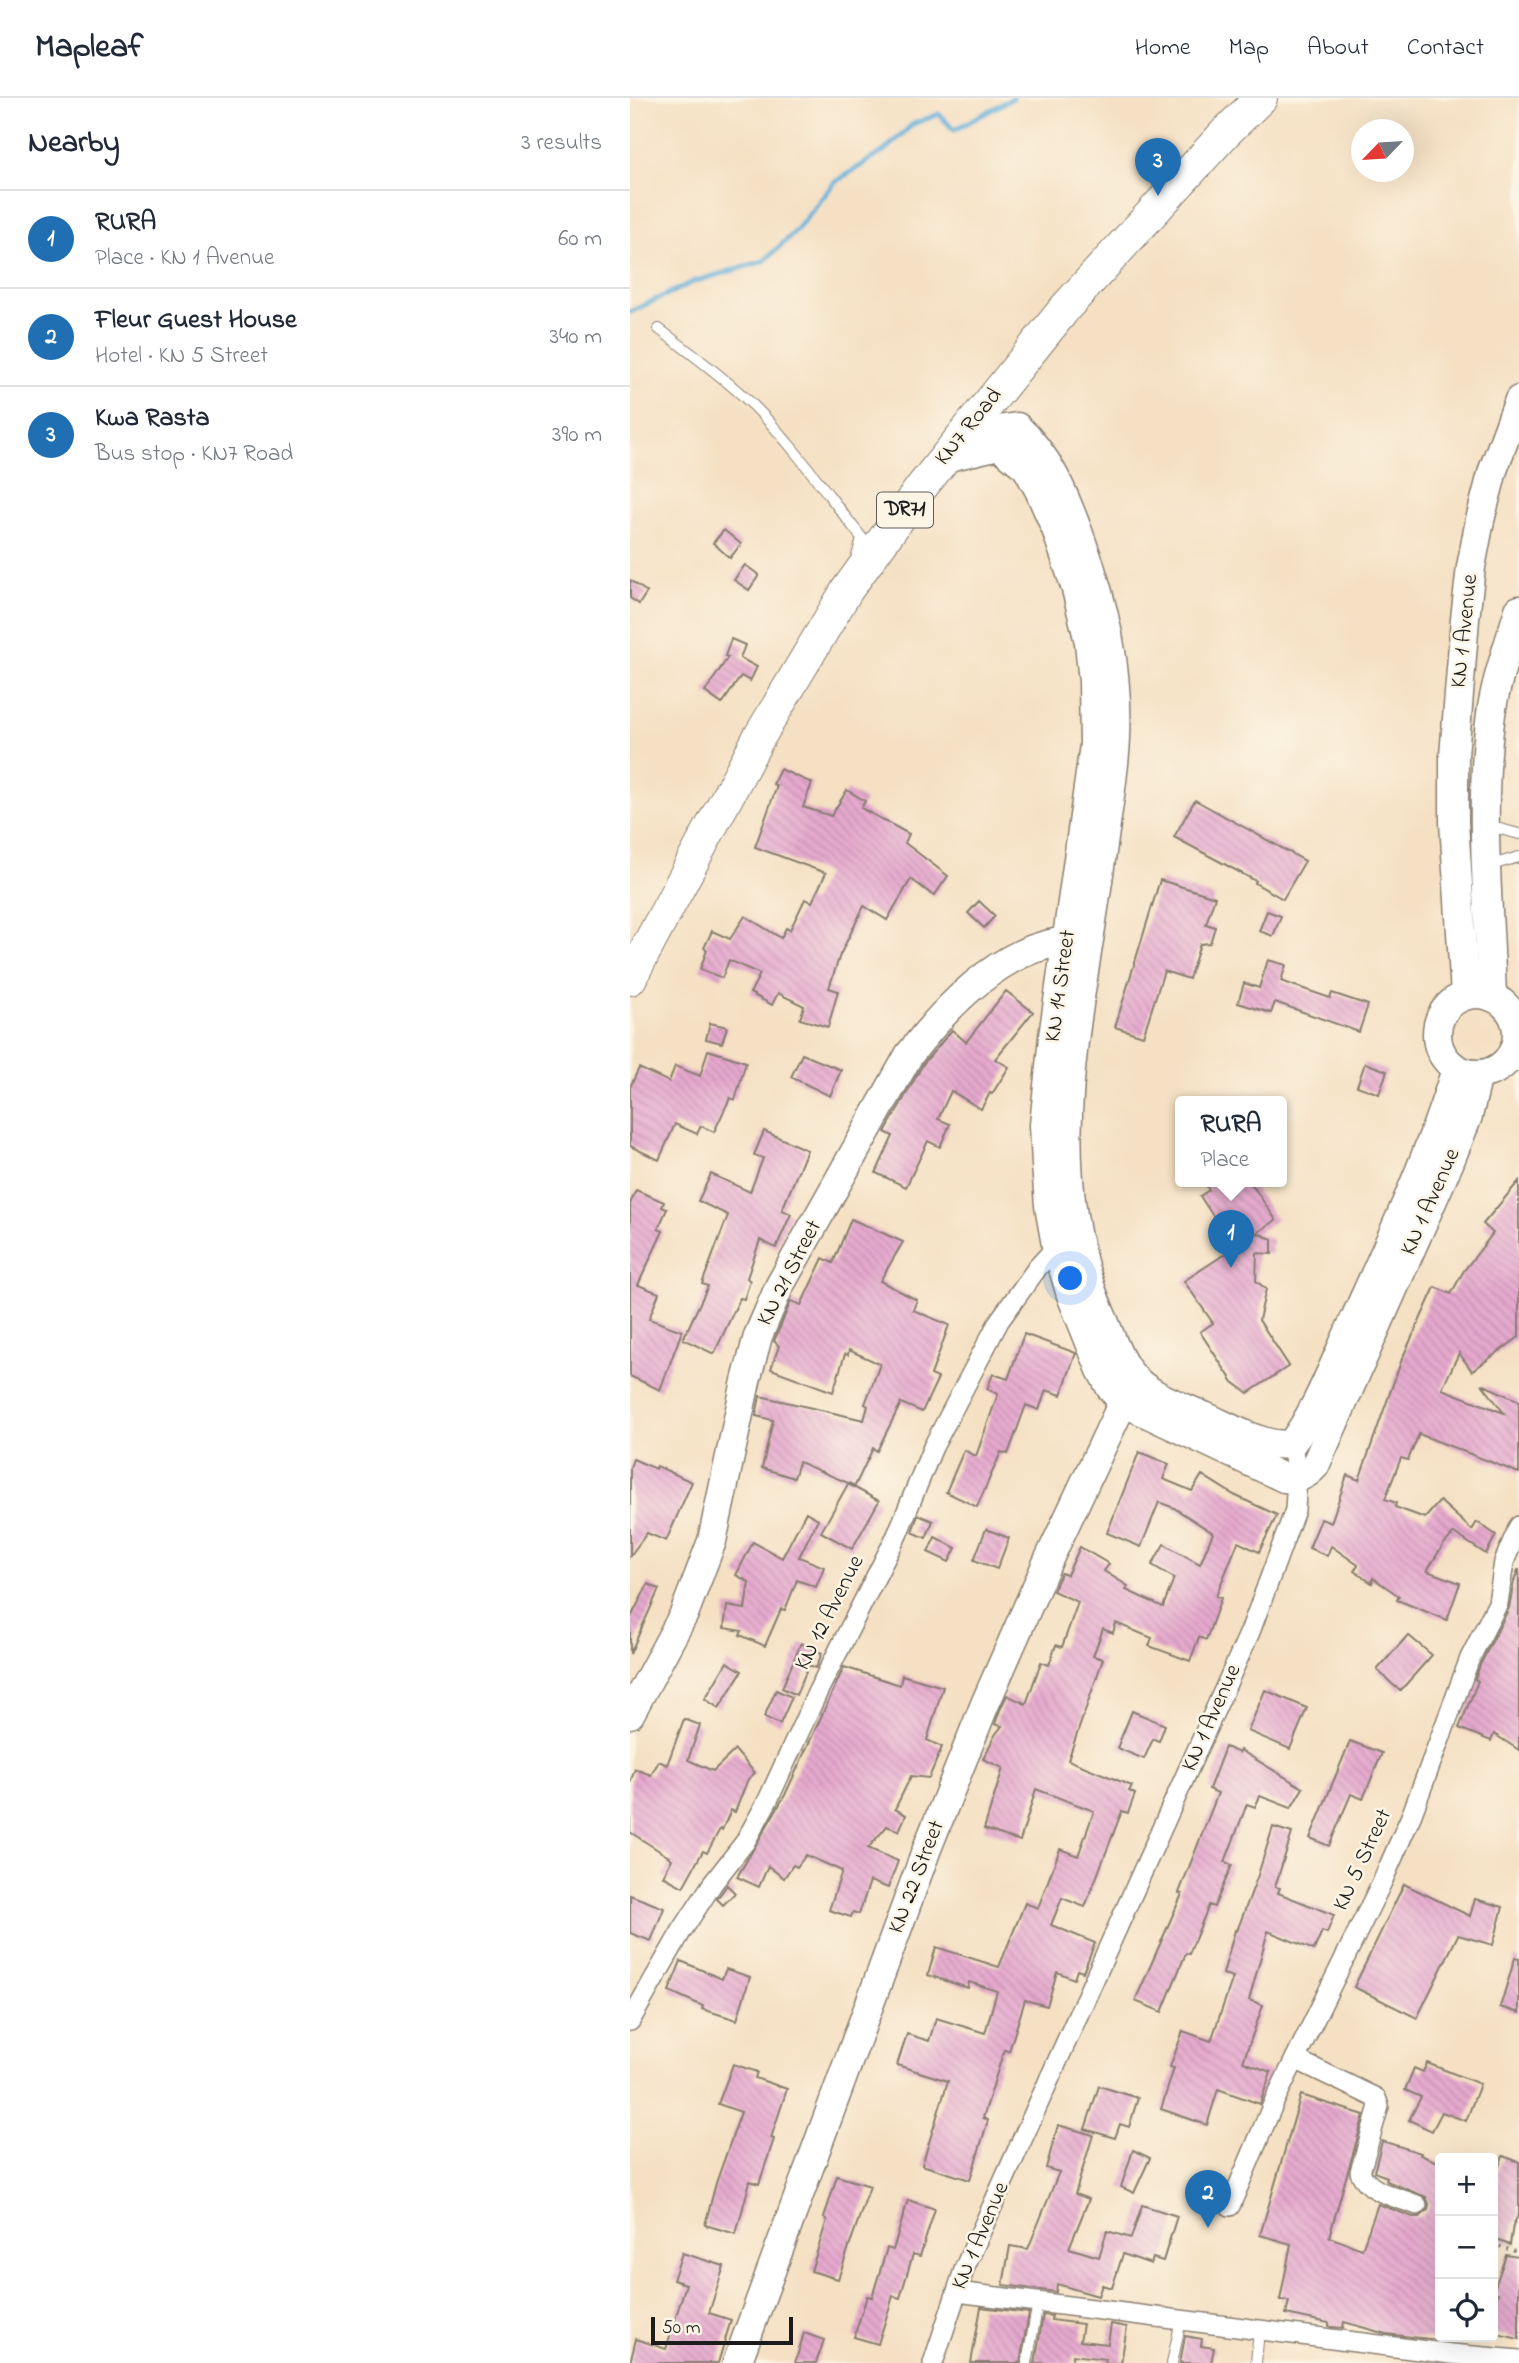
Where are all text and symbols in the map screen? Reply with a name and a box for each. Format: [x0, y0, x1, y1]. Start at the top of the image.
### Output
text: Mapleaf [35, 24, 143, 72]
text: Home [1135, 31, 1191, 66]
text: Map [1229, 31, 1269, 66]
text: About [1307, 31, 1369, 66]
text: Contact [1407, 31, 1484, 66]
north arrow [1351, 119, 1414, 182]
text: Nearby [28, 122, 120, 166]
text: 3 results [521, 127, 602, 160]
pin: 3 [1135, 138, 1181, 196]
text: RURA [95, 204, 156, 242]
text: 1 [47, 223, 55, 256]
text: 60 m [558, 223, 602, 256]
text: Place · KN 1 Avenue [95, 242, 274, 275]
text: Fleur Guest House [95, 302, 297, 340]
text: 2 [45, 321, 57, 354]
text: 340 m [549, 321, 602, 354]
text: Hotel · KN 5 Street [95, 340, 268, 373]
street label: KN7 Road [927, 381, 1011, 473]
text: Kwa Rasta [95, 400, 210, 438]
text: 3 [46, 419, 56, 452]
text: 390 m [552, 419, 602, 452]
text: Bus stop · KN7 Road [95, 438, 293, 471]
road number: DR71 [877, 492, 933, 528]
street label: KN 1 Avenue [1443, 572, 1487, 690]
street label: KN 14 Street [1037, 928, 1085, 1044]
popup [1175, 1096, 1287, 1187]
text: RURA [1200, 1106, 1262, 1144]
street label: KN 1 Avenue [1393, 1142, 1470, 1261]
text: Place [1200, 1144, 1249, 1177]
pin: 1 [1208, 1210, 1254, 1268]
street label: KN 21 Street [749, 1214, 831, 1332]
your location [1053, 1261, 1087, 1295]
street label: KN 12 Avenue [787, 1549, 874, 1676]
street label: KN 1 Avenue [1174, 1658, 1251, 1777]
street label: KN 5 Street [1325, 1803, 1401, 1917]
street label: KN 22 Street [880, 1815, 954, 1938]
map controls [1435, 2153, 1498, 2342]
button: + [1435, 2153, 1498, 2216]
pin: 2 [1185, 2170, 1231, 2228]
street label: KN 1 Avenue [943, 2176, 1019, 2295]
button: − [1435, 2216, 1498, 2279]
button: locate [1435, 2279, 1498, 2342]
scale bar [651, 2314, 793, 2346]
text: 50 m [662, 2315, 701, 2342]

